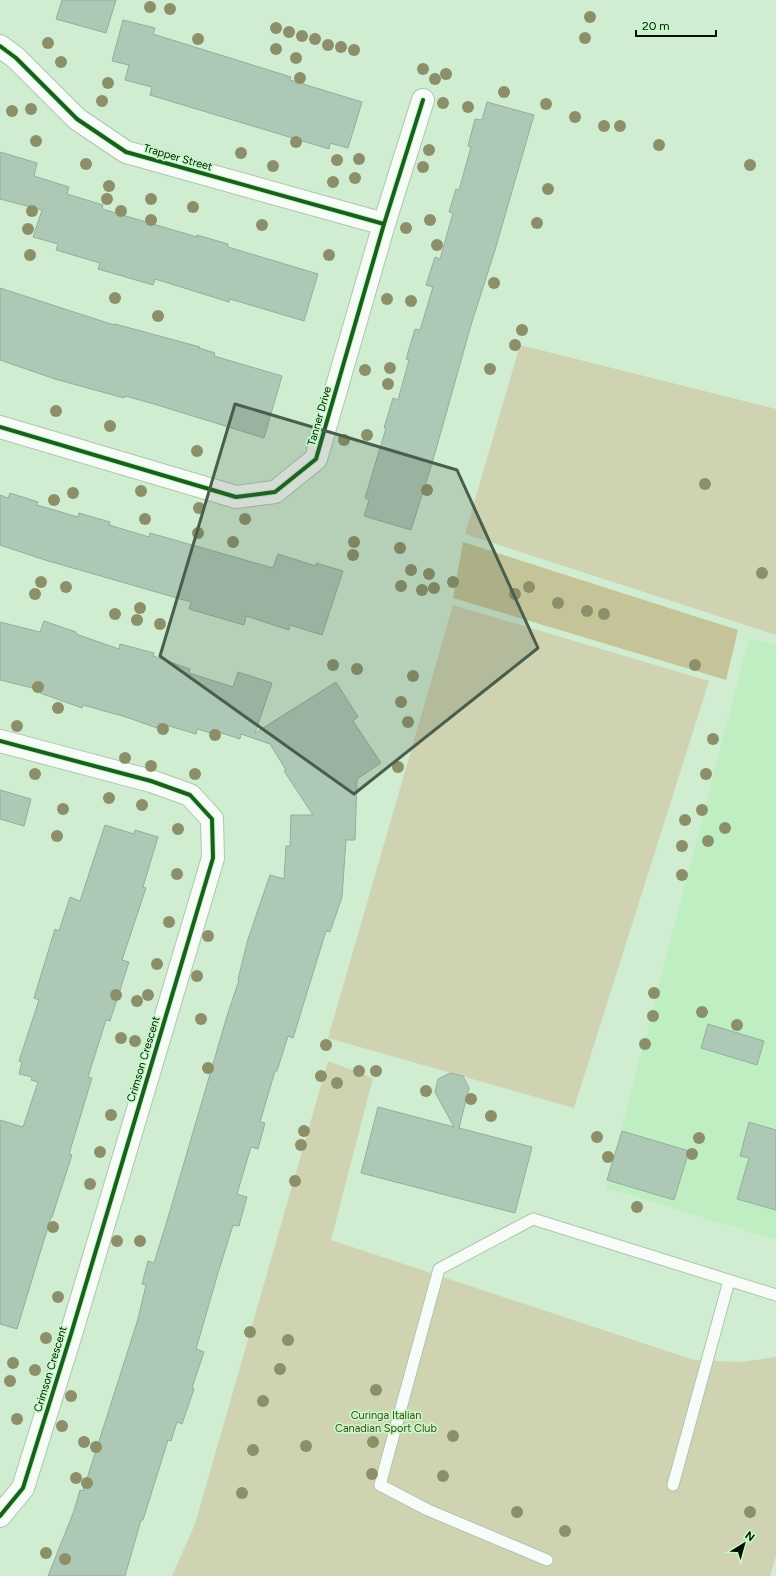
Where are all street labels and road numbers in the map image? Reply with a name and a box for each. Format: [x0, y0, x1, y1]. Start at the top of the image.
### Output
street label: Trapper Street [142, 141, 214, 174]
street label: Tanner Drive [305, 385, 334, 447]
street label: Crimson Crescent [124, 1015, 163, 1104]
street label: Crimson Crescent [31, 1325, 70, 1414]

